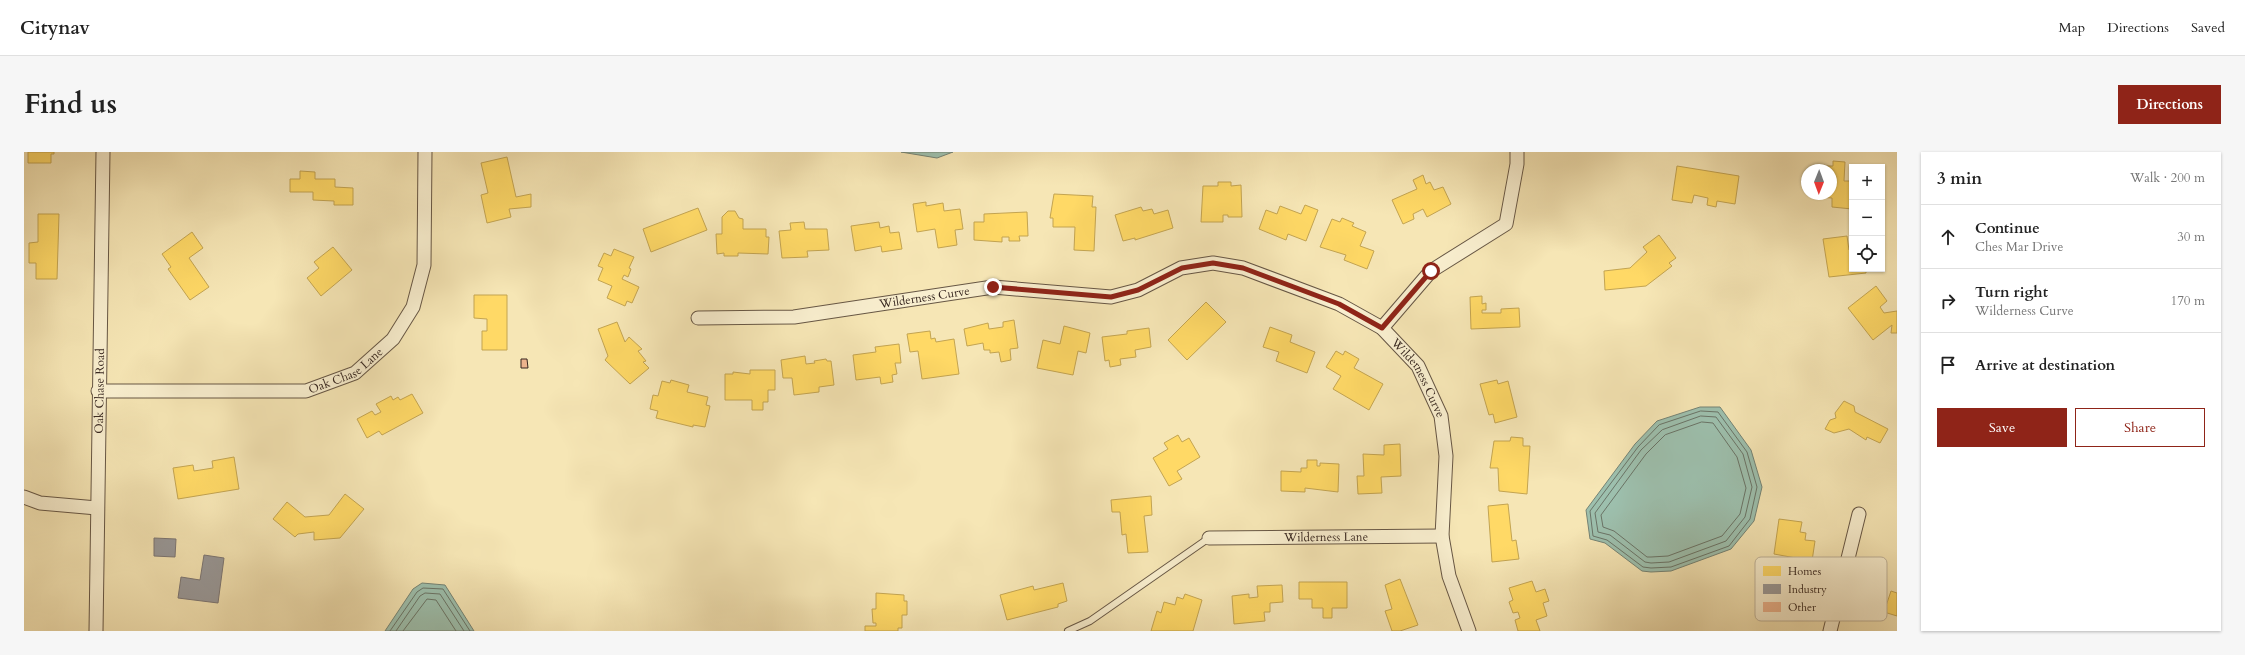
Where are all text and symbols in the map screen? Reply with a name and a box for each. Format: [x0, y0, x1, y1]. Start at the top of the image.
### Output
text: Citynav [20, 15, 90, 41]
text: Map [2059, 18, 2085, 37]
text: Directions [2107, 18, 2169, 37]
text: Saved [2191, 18, 2225, 37]
text: Find us [24, 85, 117, 123]
button: Directions [2118, 85, 2221, 124]
north arrow [1801, 164, 1837, 200]
map controls [1849, 164, 1885, 272]
button: + [1849, 164, 1885, 200]
text: 3 min [1937, 167, 1982, 190]
text: Walk · 200 m [2130, 169, 2205, 187]
button: − [1849, 200, 1885, 236]
text: Continue [1975, 218, 2040, 238]
icon: ahead [1937, 226, 1959, 248]
text: 30 m [2177, 228, 2205, 246]
button: locate [1849, 236, 1885, 272]
text: Ches Mar Drive [1975, 238, 2063, 256]
route start [1422, 262, 1440, 280]
route end [984, 278, 1002, 296]
text: Turn right [1975, 282, 2048, 302]
street label: Wilderness Curve [877, 283, 971, 312]
icon: right [1937, 290, 1959, 312]
text: 170 m [2171, 292, 2205, 310]
text: Wilderness Curve [1975, 302, 2074, 320]
street label: Wilderness Curve [1387, 334, 1449, 420]
street label: Oak Chase Lane [306, 344, 386, 397]
street label: Oak Chase Road [91, 348, 108, 434]
icon: arrive [1937, 354, 1959, 376]
text: Arrive at destination [1975, 355, 2115, 375]
button: Save [1937, 408, 2067, 447]
button: Share [2075, 408, 2205, 447]
street label: Wilderness Lane [1283, 529, 1368, 545]
legend [1755, 557, 1887, 621]
text: Homes [1788, 564, 1821, 579]
text: Industry [1788, 582, 1827, 597]
text: Other [1788, 600, 1817, 615]

